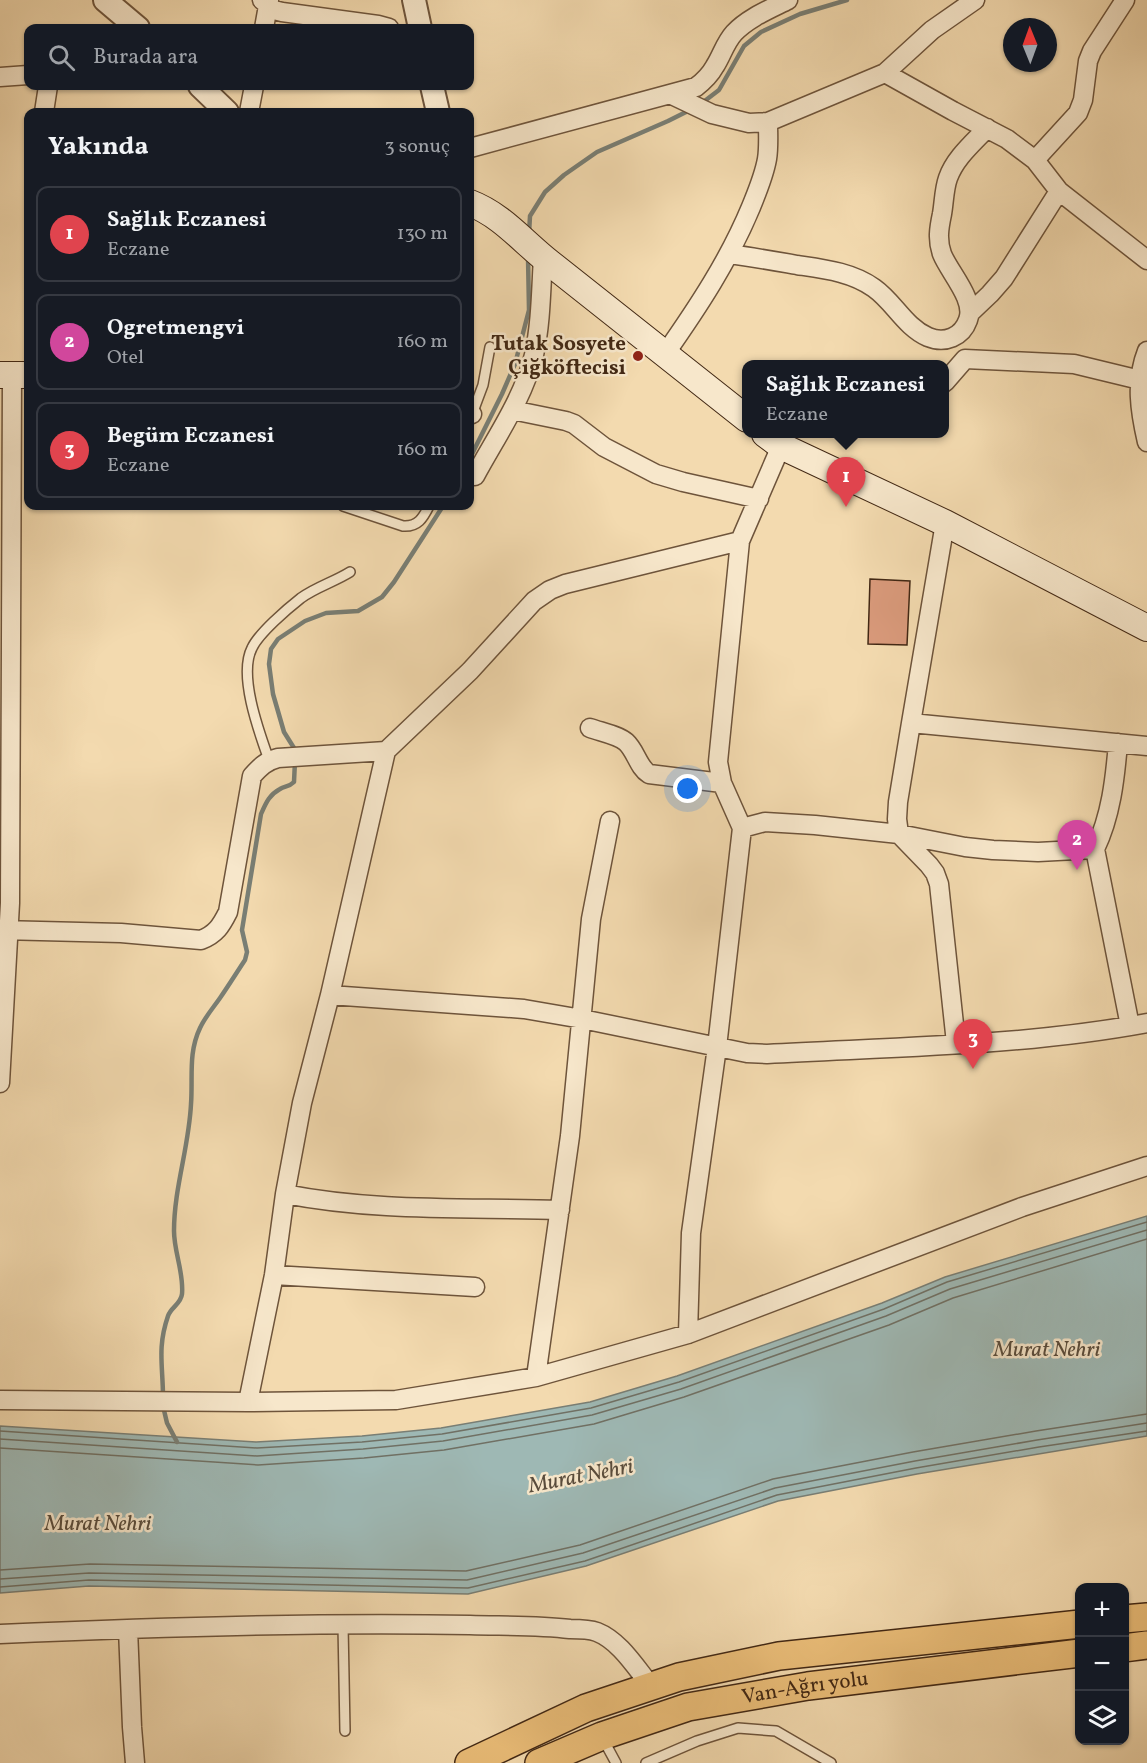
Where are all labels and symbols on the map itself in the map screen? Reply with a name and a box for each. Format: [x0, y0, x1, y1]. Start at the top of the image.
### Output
north arrow [1003, 18, 1057, 72]
place label: Tutak Sosyete Çiğköftecisi [491, 330, 626, 383]
marker: Tutak Sosyete Çiğköftecisi [631, 349, 645, 363]
pin: 1 [826, 458, 866, 507]
your location [673, 774, 702, 803]
pin: 2 [1058, 820, 1096, 870]
pin: 3 [954, 1020, 992, 1069]
water label: Murat Nehri [993, 1335, 1101, 1366]
water label: Murat Nehri [525, 1452, 637, 1503]
water label: Murat Nehri [44, 1509, 152, 1540]
street label: Van-Ağrı yolu [740, 1664, 870, 1712]

